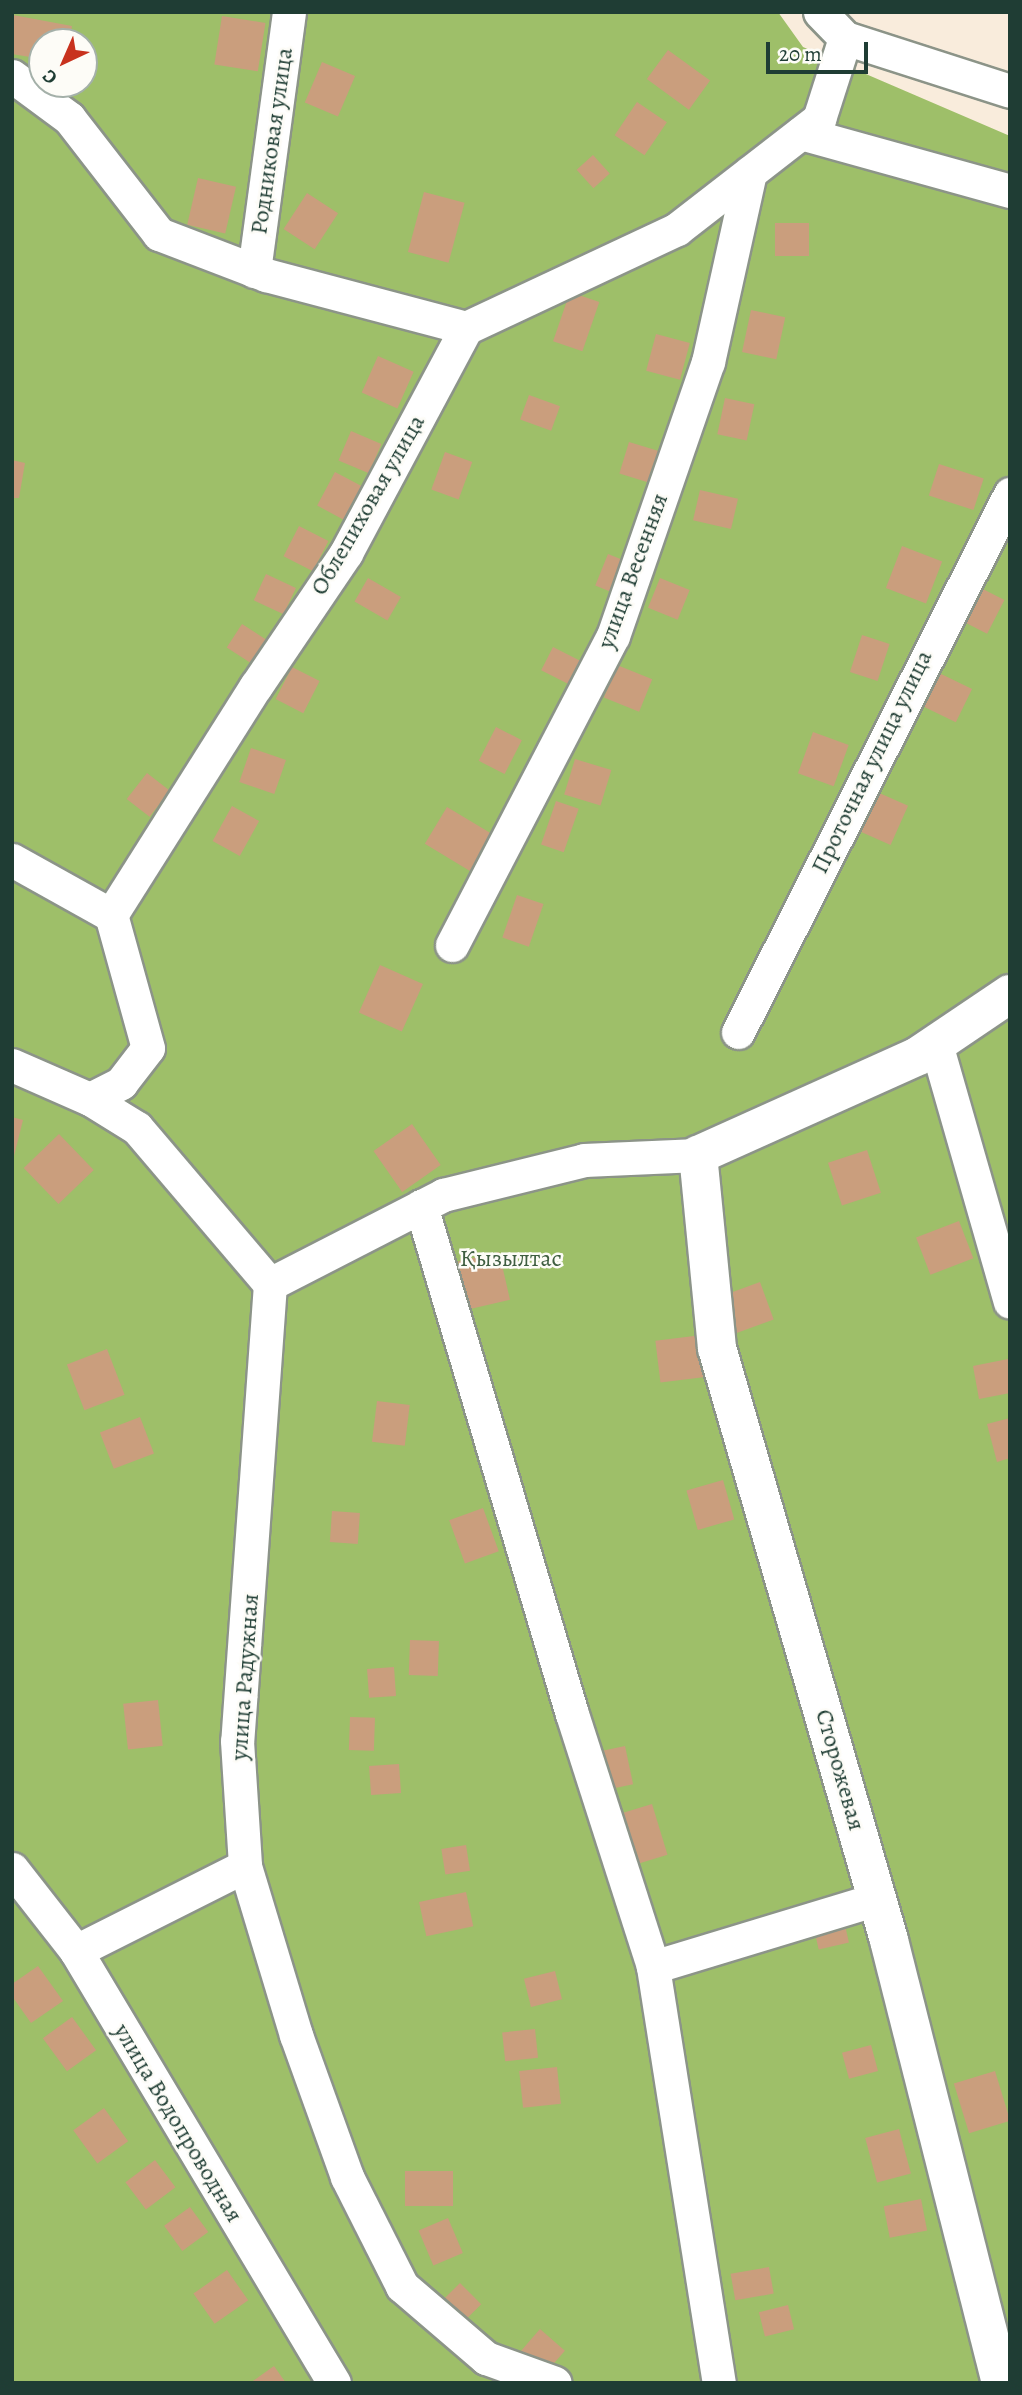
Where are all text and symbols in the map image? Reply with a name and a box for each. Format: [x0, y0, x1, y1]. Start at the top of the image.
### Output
north arrow [28, 28, 98, 98]
scale bar [770, 28, 872, 72]
text: 20 m [779, 40, 822, 68]
street label: Родниковая улица [245, 46, 299, 236]
text: С [37, 63, 63, 90]
street label: Облепиховая улица [305, 410, 431, 600]
street label: улица Весенняя [592, 489, 674, 653]
street label: Проточная улица улица [805, 646, 939, 878]
park label: Қызылтас [460, 1245, 562, 1273]
street label: улица Радужная [225, 1593, 265, 1761]
street label: Сторожевая [809, 1706, 871, 1834]
street label: улица Водопроводная [107, 2018, 249, 2228]

